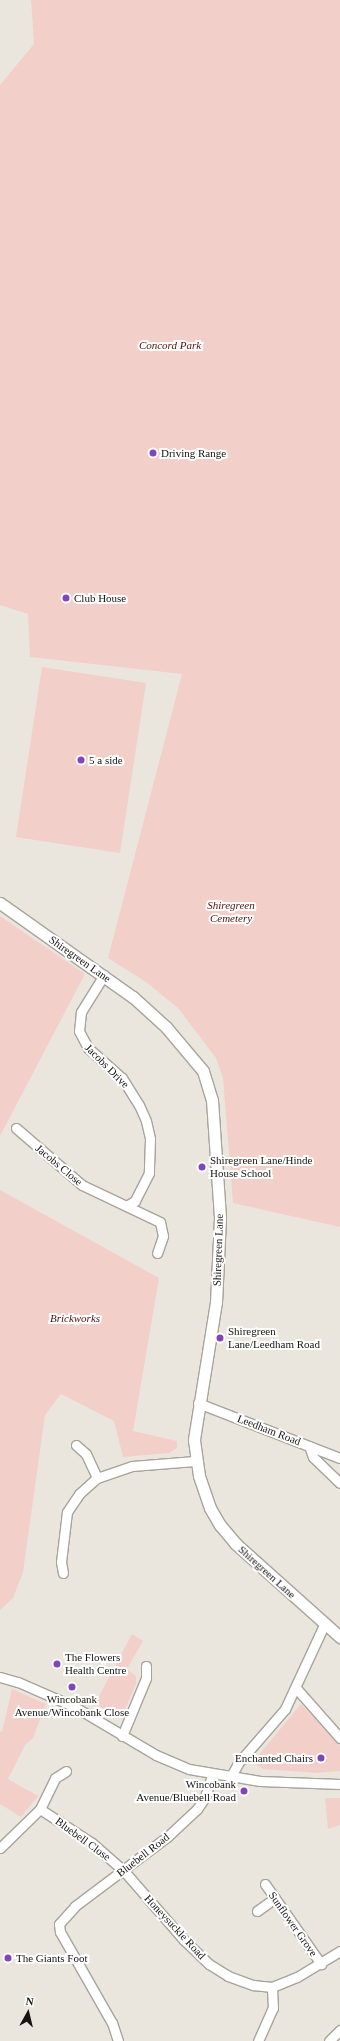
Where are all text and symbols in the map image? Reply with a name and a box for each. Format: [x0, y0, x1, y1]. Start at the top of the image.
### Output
park label: Concord Park [139, 338, 201, 352]
place label: Driving Range [161, 446, 226, 460]
marker: Driving Range [148, 448, 158, 458]
place label: Club House [74, 591, 126, 605]
marker: Club House [61, 593, 71, 603]
place label: 5 a side [89, 753, 123, 767]
marker: 5 a side [76, 755, 86, 765]
park label: Shiregreen Cemetery [207, 899, 255, 925]
street label: Shiregreen Lane [47, 933, 113, 985]
street label: Jacobs Drive [82, 1041, 132, 1091]
street label: Jacobs Close [33, 1142, 85, 1188]
place label: Shiregreen Lane/Hinde House School [210, 1154, 312, 1180]
marker: Shiregreen Lane/Hinde House School [197, 1162, 207, 1172]
street label: Shiregreen Lane [210, 1214, 226, 1286]
park label: Brickworks [50, 1311, 100, 1325]
place label: Shiregreen Lane/Leedham Road [228, 1325, 320, 1351]
marker: Shiregreen Lane/Leedham Road [215, 1333, 225, 1343]
street label: Leedham Road [235, 1412, 303, 1448]
street label: Shiregreen Lane [236, 1543, 298, 1601]
place label: The Flowers Health Centre [65, 1651, 126, 1677]
marker: The Flowers Health Centre [52, 1659, 62, 1669]
marker: Wincobank Avenue/Wincobank Close [67, 1682, 77, 1692]
place label: Wincobank Avenue/Wincobank Close [15, 1693, 129, 1719]
place label: Enchanted Chairs [235, 1751, 313, 1765]
marker: Enchanted Chairs [316, 1753, 326, 1763]
place label: Wincobank Avenue/Bluebell Road [136, 1778, 236, 1804]
marker: Wincobank Avenue/Bluebell Road [239, 1786, 249, 1796]
street label: Bluebell Close [53, 1815, 113, 1863]
street label: Bluebell Road [114, 1830, 172, 1880]
street label: Sunflower Grove [266, 1889, 320, 1959]
street label: Honeysuckle Road [142, 1892, 208, 1962]
place label: The Giants Foot [16, 1951, 87, 1965]
marker: The Giants Foot [3, 1953, 13, 1963]
north arrow [8, 1993, 48, 2033]
text: N [25, 1995, 34, 2008]

